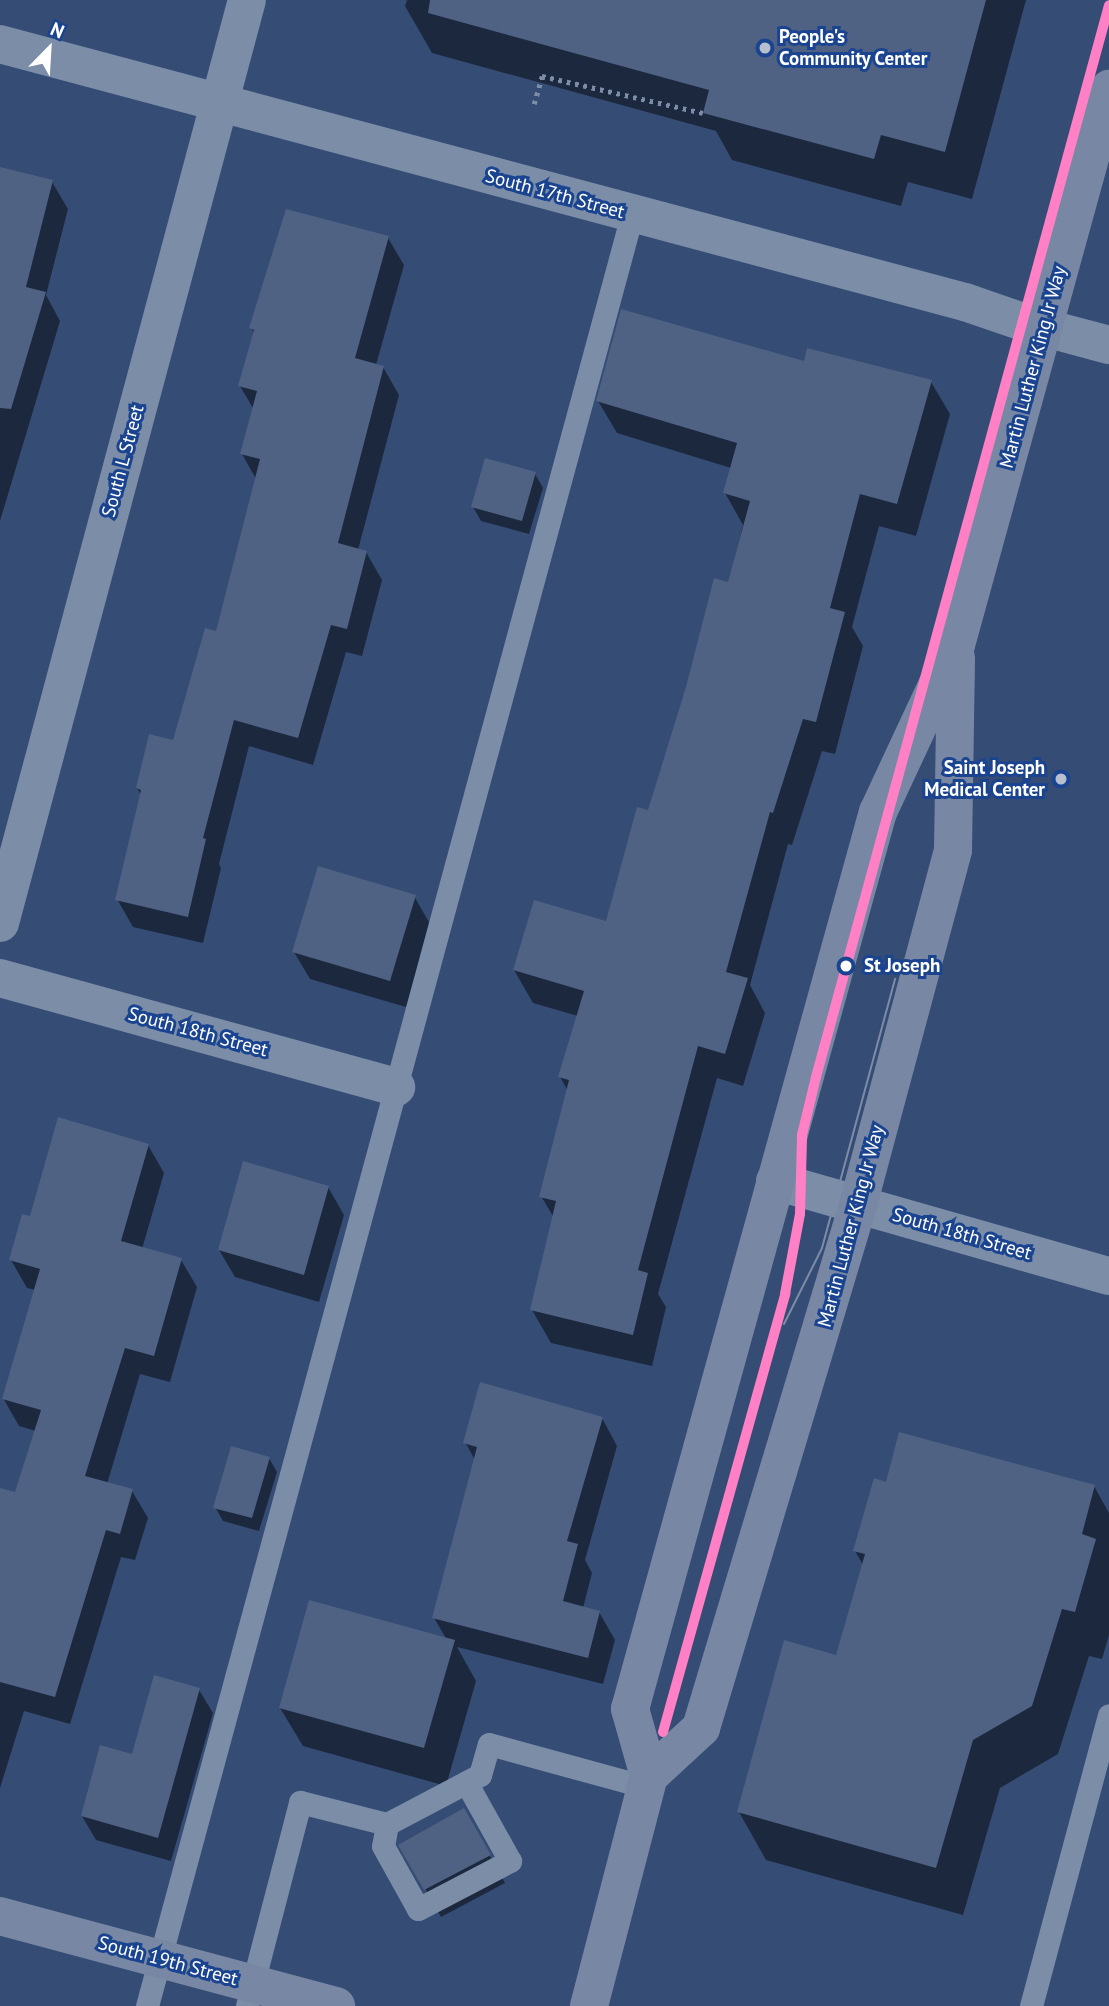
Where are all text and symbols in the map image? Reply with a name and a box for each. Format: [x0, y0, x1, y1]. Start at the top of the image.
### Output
north arrow [14, 14, 84, 84]
text: N [47, 16, 68, 43]
place label: People's Community Center [779, 26, 928, 70]
marker: People's Community Center [757, 40, 773, 56]
street label: South 17th Street [483, 164, 627, 224]
street label: Martin Luther King Jr Way [995, 263, 1071, 471]
street label: South L Street [97, 402, 149, 520]
place label: Saint Joseph Medical Center [924, 757, 1045, 801]
marker: Saint Joseph Medical Center [1051, 769, 1071, 789]
marker: St Joseph [834, 954, 858, 978]
place label: St Joseph [864, 955, 940, 977]
street label: South 18th Street [126, 1002, 270, 1062]
street label: Martin Luther King Jr Way [813, 1122, 889, 1330]
street label: South 18th Street [890, 1203, 1034, 1265]
street label: South 19th Street [96, 1931, 240, 1991]

